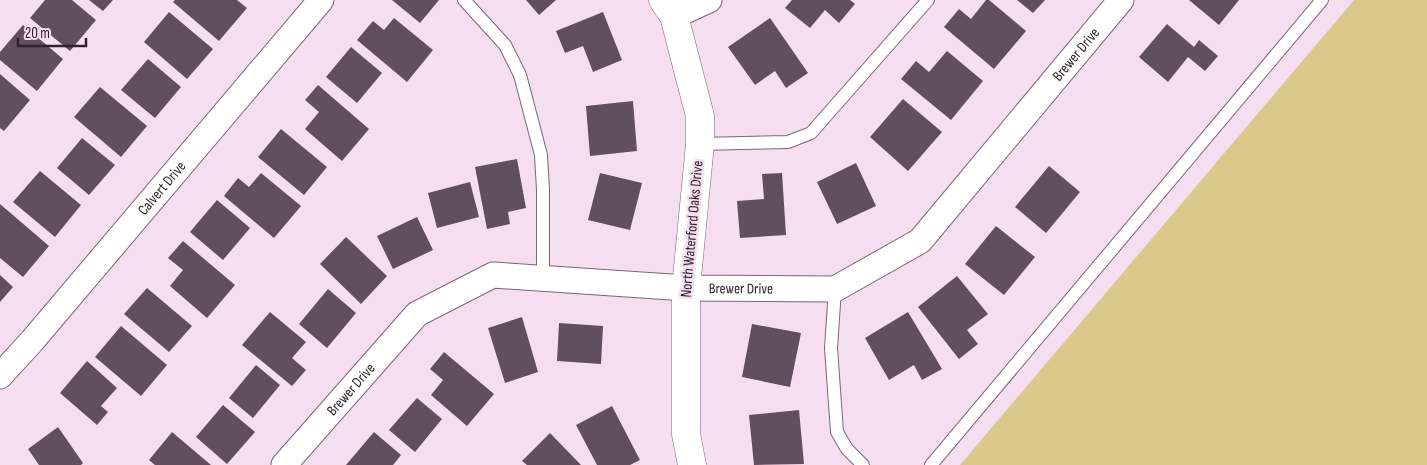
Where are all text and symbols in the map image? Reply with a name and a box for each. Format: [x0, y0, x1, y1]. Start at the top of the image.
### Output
scale bar [18, 15, 85, 47]
street label: Brewer Drive [1048, 23, 1104, 85]
text: 20 m [25, 24, 50, 43]
street label: Calvert Drive [133, 157, 190, 219]
street label: North Waterford Oaks Drive [677, 160, 707, 298]
street label: Brewer Drive [709, 279, 773, 298]
street label: Brewer Drive [322, 359, 379, 420]

